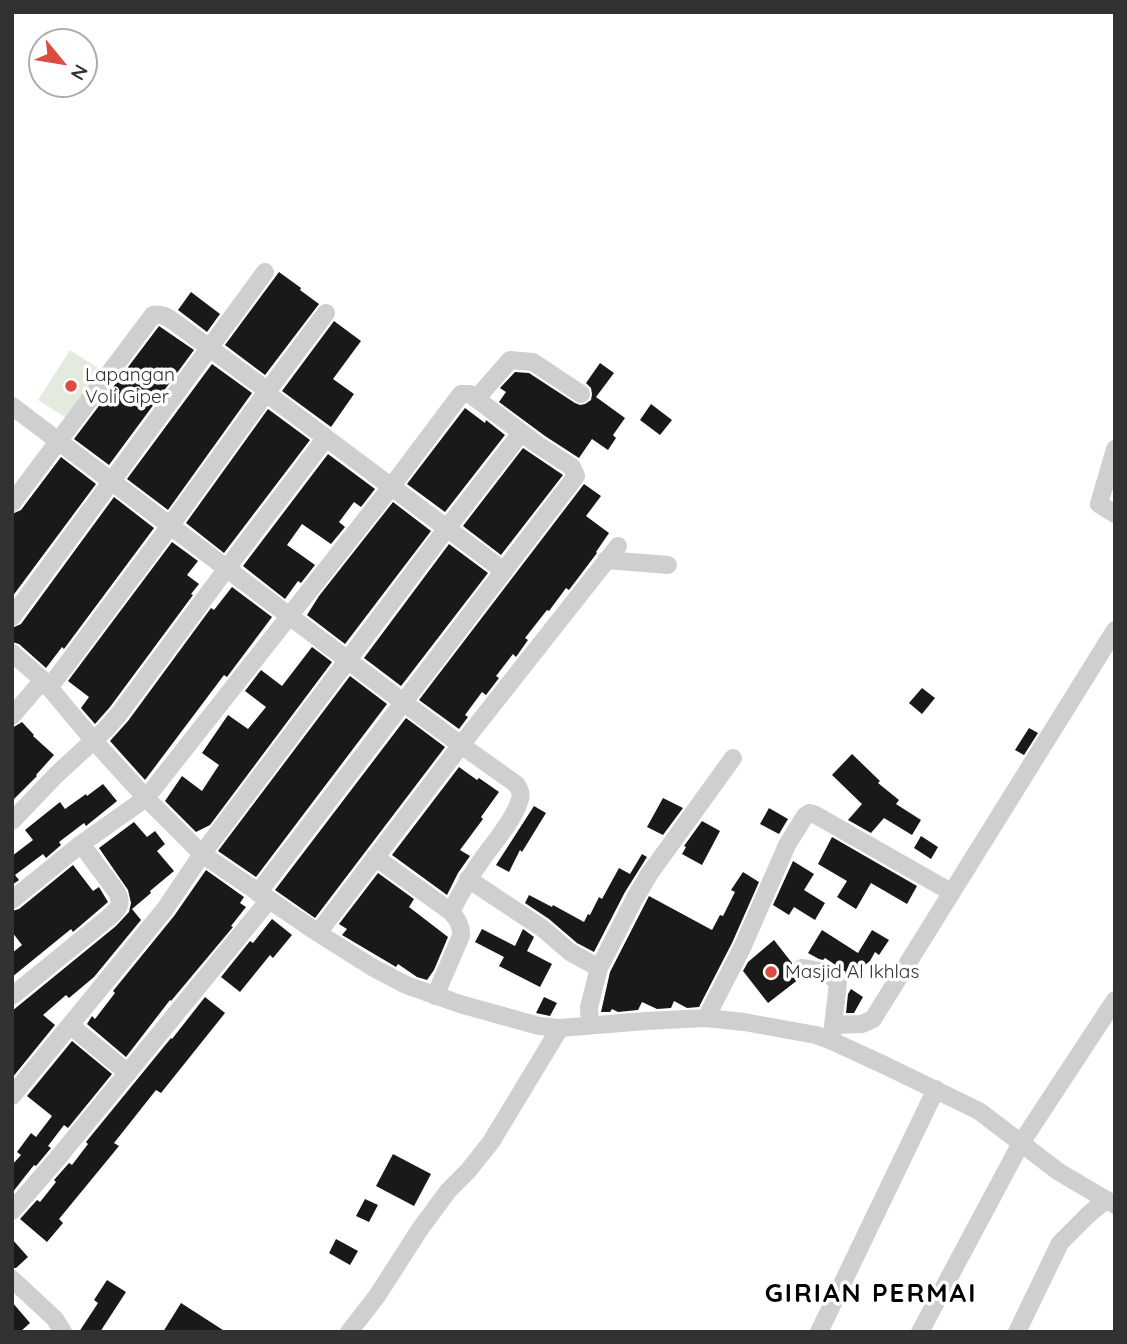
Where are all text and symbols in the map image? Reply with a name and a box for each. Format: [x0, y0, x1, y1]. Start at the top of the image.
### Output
north arrow [28, 28, 98, 98]
text: N [66, 60, 93, 85]
place label: Lapangan Voli Giper [85, 364, 175, 408]
marker: Lapangan Voli Giper [63, 378, 79, 394]
place label: Masjid Al Ikhlas [785, 961, 919, 983]
marker: Masjid Al Ikhlas [763, 964, 779, 980]
district label: GIRIAN PERMAI [766, 1278, 976, 1310]

